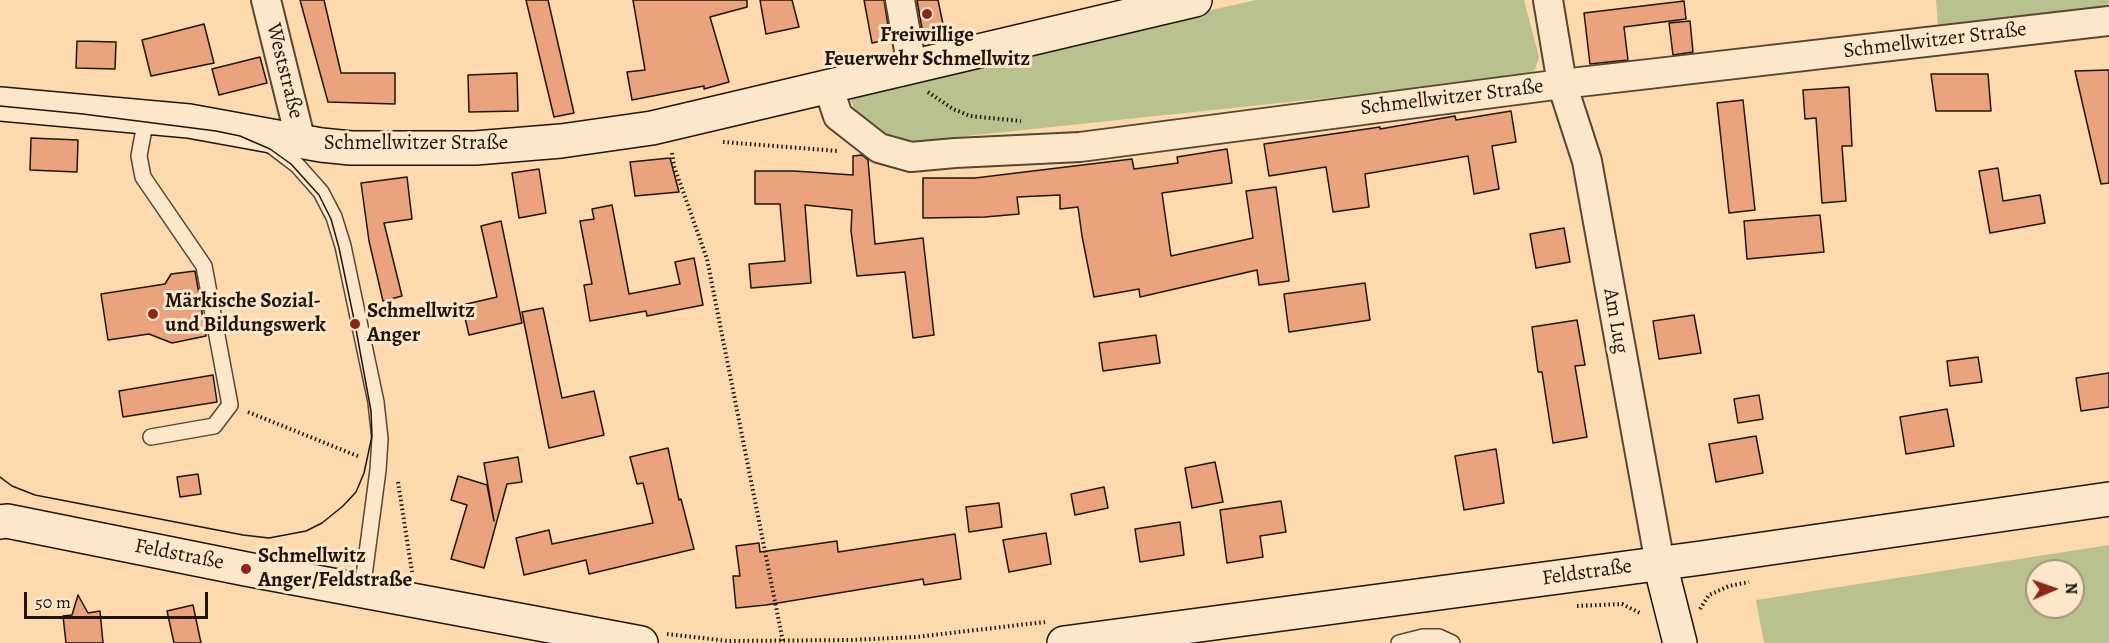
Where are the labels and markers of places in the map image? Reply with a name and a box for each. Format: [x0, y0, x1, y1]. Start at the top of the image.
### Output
marker: Freiwillige Feuerwehr Schmellwitz [920, 7, 934, 21]
place label: Freiwillige Feuerwehr Schmellwitz [824, 23, 1030, 73]
place label: Märkische Sozial- und Bildungswerk [165, 289, 326, 339]
place label: Schmellwitz Anger [367, 299, 475, 349]
marker: Märkische Sozial- und Bildungswerk [146, 307, 160, 321]
marker: Schmellwitz Anger [348, 317, 362, 331]
place label: Schmellwitz Anger/Feldstraße [258, 544, 412, 594]
marker: Schmellwitz Anger/Feldstraße [239, 562, 253, 576]

